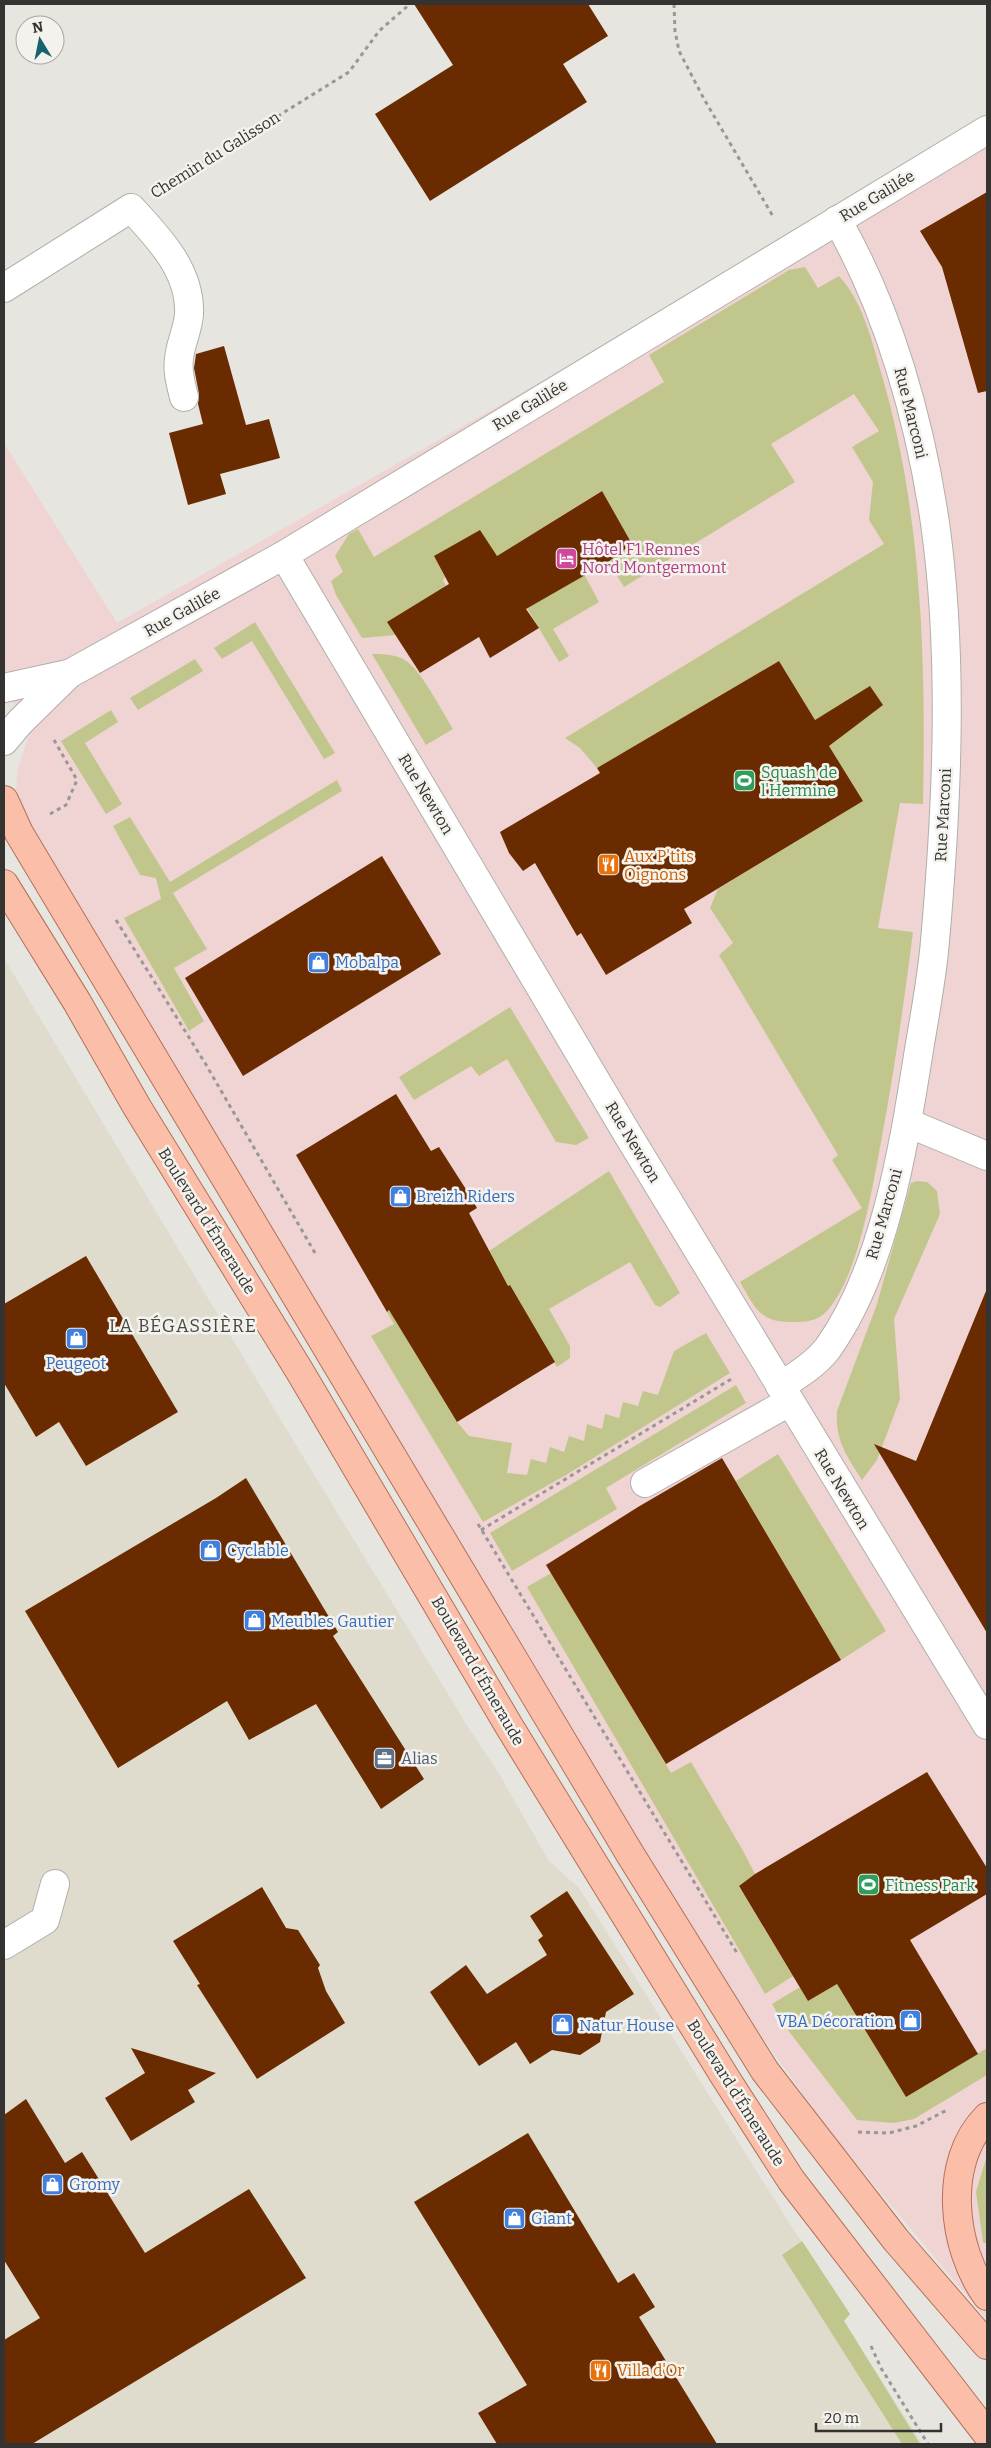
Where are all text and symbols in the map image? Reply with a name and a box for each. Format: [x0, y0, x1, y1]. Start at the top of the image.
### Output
north arrow [15, 15, 65, 65]
text: N [31, 18, 45, 37]
street label: Chemin du Galisson [147, 107, 283, 203]
street label: Rue Galilée [836, 166, 918, 226]
street label: Rue Marconi [890, 365, 932, 461]
street label: Rue Galilée [489, 375, 571, 435]
place label: Hôtel F1 Rennes Nord Montgermont [582, 540, 727, 577]
hotel icon: Hôtel F1 Rennes Nord Montgermont [554, 546, 578, 570]
street label: Rue Galilée [141, 583, 223, 641]
street label: Rue Newton [394, 750, 458, 838]
place label: Squash de l'Hermine [761, 763, 837, 800]
street label: Rue Marconi [931, 768, 955, 862]
sports icon: Squash de l'Hermine [733, 769, 757, 793]
place label: Aux P'tits Oignons [624, 847, 694, 884]
restaurant icon: Aux P'tits Oignons [596, 853, 620, 877]
shop icon: Mobalpa [307, 950, 331, 974]
place label: Mobalpa [335, 953, 399, 972]
street label: Rue Newton [601, 1098, 665, 1186]
street label: Boulevard d'Émeraude [154, 1144, 261, 1298]
street label: Rue Marconi [862, 1166, 906, 1262]
shop icon: Breizh Riders [388, 1184, 412, 1208]
place label: Breizh Riders [416, 1187, 515, 1206]
district label: LA BÉGASSIÈRE [109, 1314, 257, 1337]
shop icon: Peugeot [64, 1327, 88, 1351]
place label: Peugeot [46, 1354, 106, 1373]
street label: Rue Newton [810, 1445, 874, 1533]
shop icon: Cyclable [199, 1538, 223, 1562]
place label: Cyclable [227, 1541, 289, 1560]
street label: Boulevard d'Émeraude [428, 1593, 529, 1749]
shop icon: Meubles Gautier [243, 1609, 267, 1633]
place label: Meubles Gautier [271, 1612, 394, 1631]
office icon: Alias [373, 1746, 397, 1770]
place label: Alias [401, 1749, 438, 1768]
sports icon: Fitness Park [857, 1873, 881, 1897]
place label: Fitness Park [885, 1876, 975, 1895]
shop icon: VBA Décoration [898, 2009, 922, 2033]
place label: VBA Décoration [777, 2012, 894, 2031]
shop icon: Natur House [551, 2013, 575, 2037]
place label: Natur House [579, 2016, 674, 2035]
street label: Boulevard d'Émeraude [683, 2016, 790, 2170]
shop icon: Gromy [41, 2172, 65, 2196]
place label: Gromy [69, 2175, 120, 2194]
shop icon: Giant [503, 2206, 527, 2230]
place label: Giant [531, 2209, 572, 2228]
restaurant icon: Villa d'Or [589, 2358, 613, 2382]
place label: Villa d'Or [617, 2361, 684, 2380]
scale bar [816, 2400, 941, 2432]
text: 20 m [824, 2409, 860, 2427]

